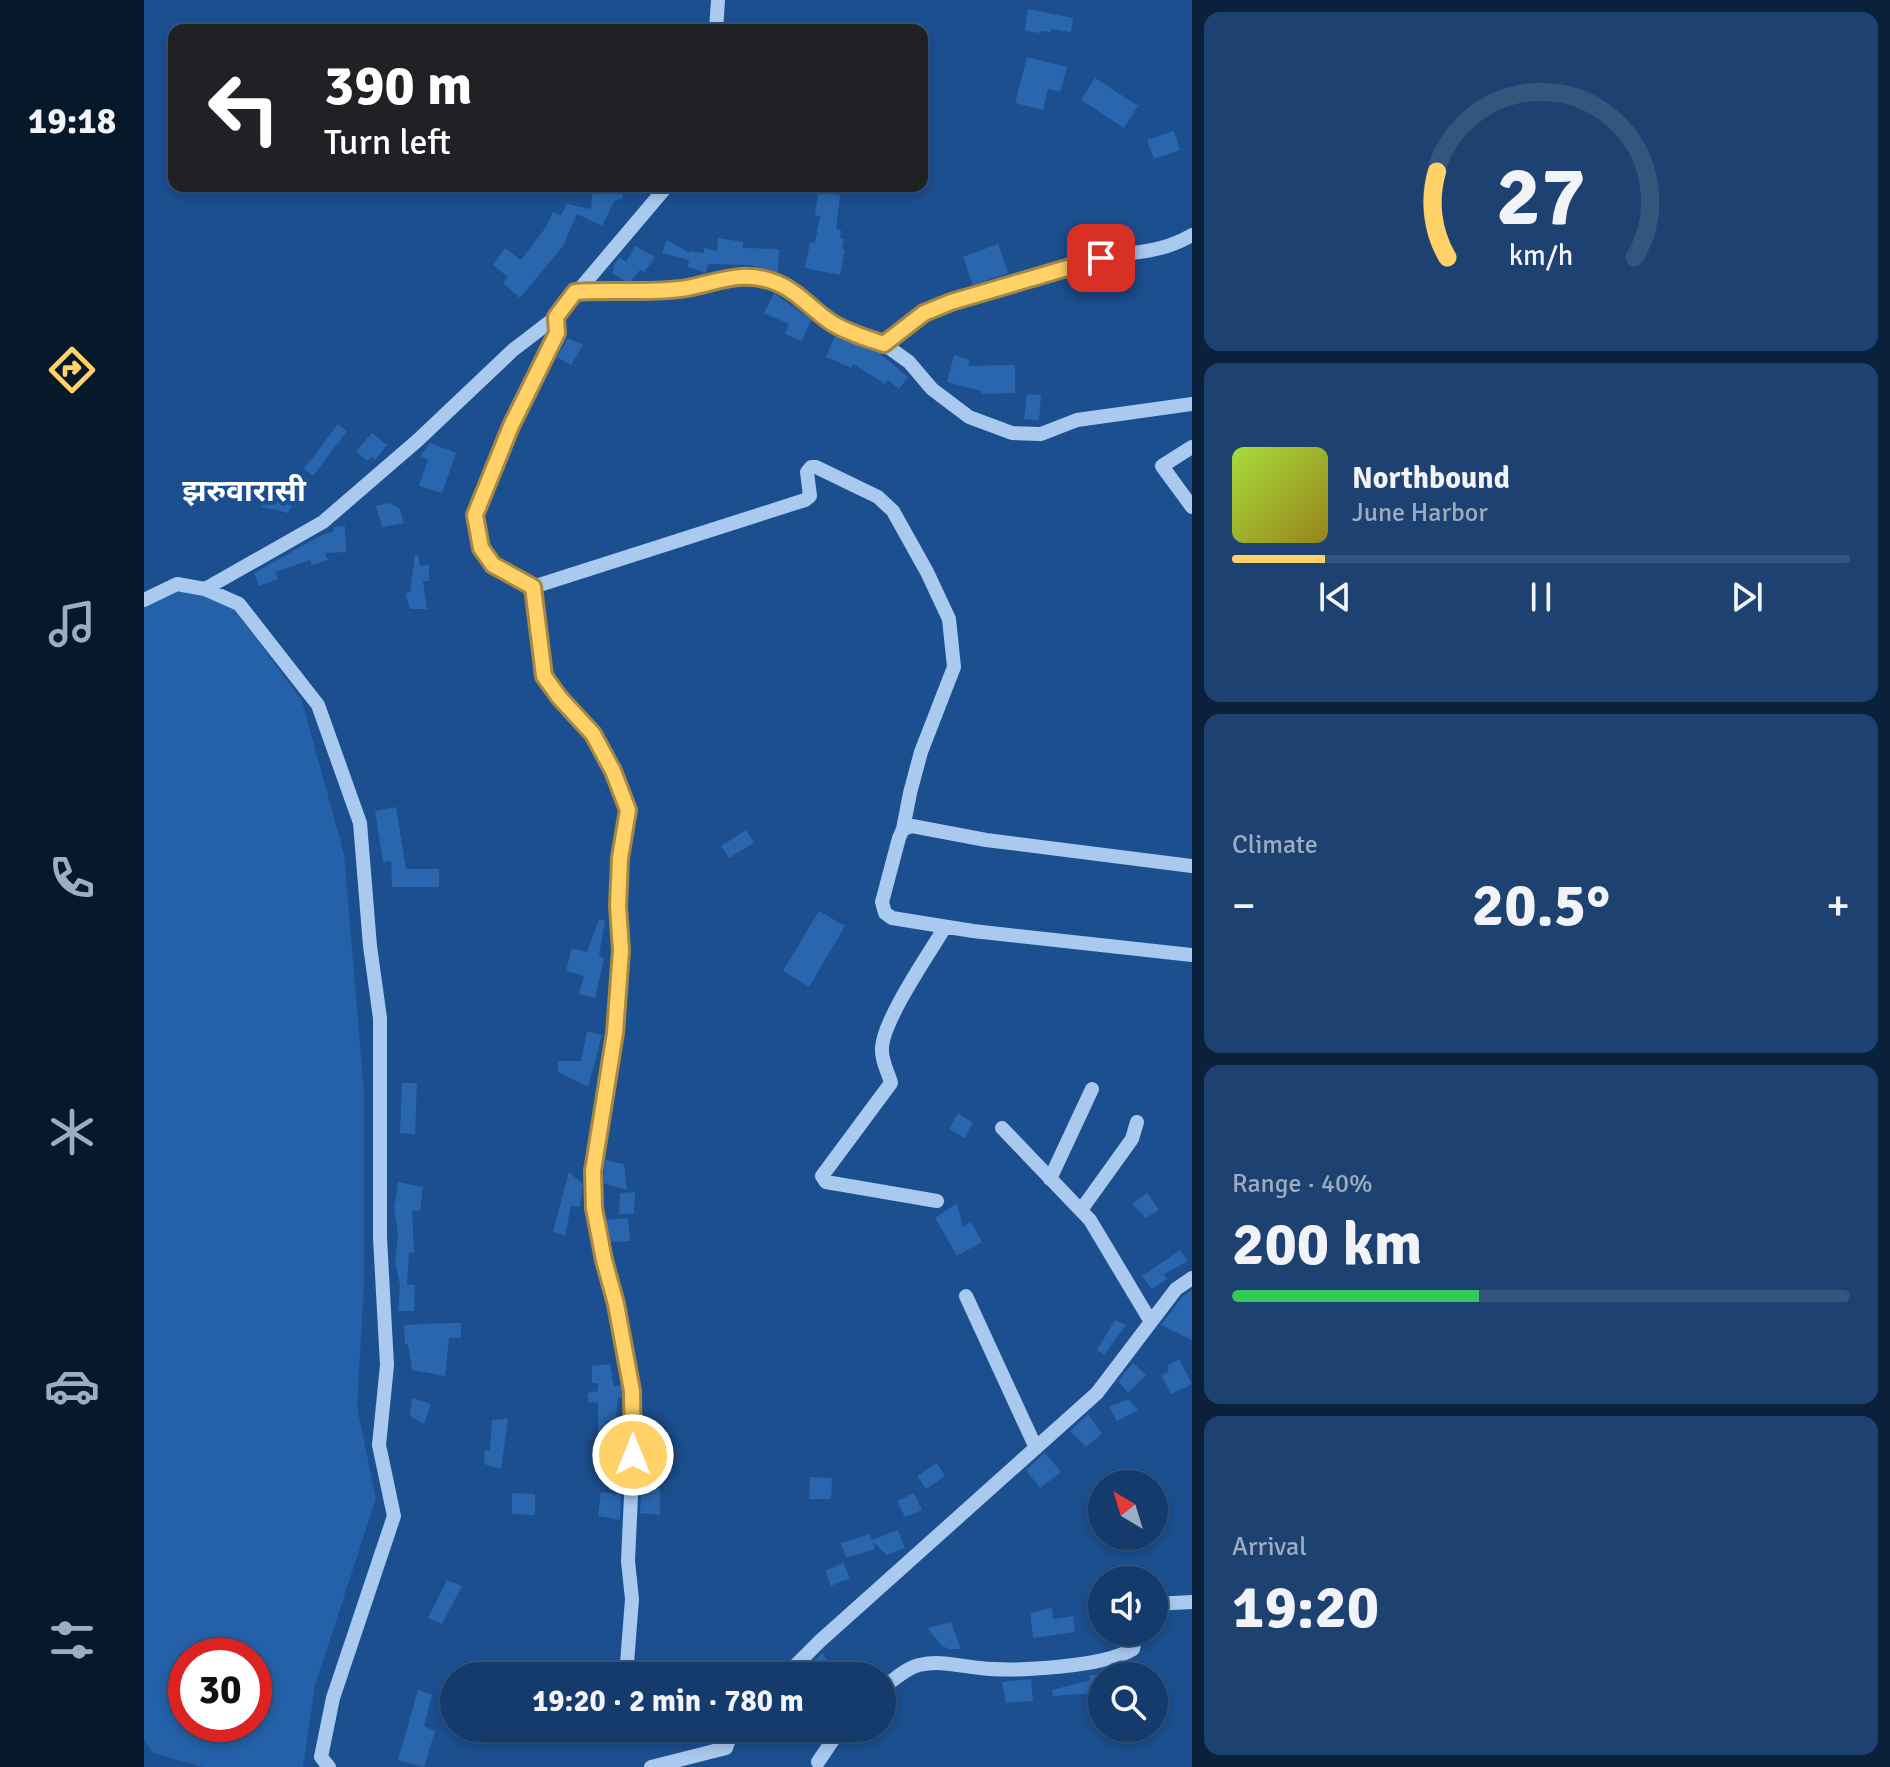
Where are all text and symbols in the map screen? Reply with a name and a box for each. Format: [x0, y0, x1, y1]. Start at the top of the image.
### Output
text: 390 m [324, 51, 472, 120]
icon: left [192, 56, 296, 160]
text: 19:18 [28, 99, 116, 144]
text: Turn left [324, 120, 451, 165]
text: 27 [1496, 145, 1586, 247]
pin [1067, 224, 1135, 292]
icon: arrive [1079, 236, 1123, 280]
text: km/h [1509, 238, 1573, 273]
icon: directions [44, 342, 100, 398]
text: Northbound [1352, 460, 1510, 497]
district label: झरुवारासी [182, 473, 307, 510]
text: June Harbor [1352, 497, 1488, 529]
icon: previous [1313, 575, 1357, 619]
icon: pause [1519, 575, 1563, 619]
icon: next [1725, 575, 1769, 619]
icon: music [44, 596, 100, 652]
text: Climate [1232, 829, 1318, 861]
icon: phone [44, 850, 100, 906]
text: 20.5° [1472, 869, 1610, 943]
text: − [1232, 879, 1256, 933]
text: + [1826, 879, 1850, 933]
icon: climate [44, 1104, 100, 1160]
text: Range · 40% [1232, 1168, 1373, 1200]
text: 200 km [1232, 1208, 1422, 1282]
icon: car [44, 1358, 100, 1414]
position arrow [591, 1413, 675, 1497]
north arrow [1088, 1470, 1168, 1550]
map controls [1088, 1470, 1168, 1742]
text: Arrival [1232, 1531, 1307, 1563]
button: sound [1088, 1566, 1168, 1646]
text: 19:20 [1232, 1571, 1379, 1645]
icon: filters [44, 1612, 100, 1668]
speed limit sign: 30 [168, 1638, 272, 1742]
button: search [1088, 1662, 1168, 1742]
text: 19:20 · 2 min · 780 m [532, 1683, 804, 1720]

